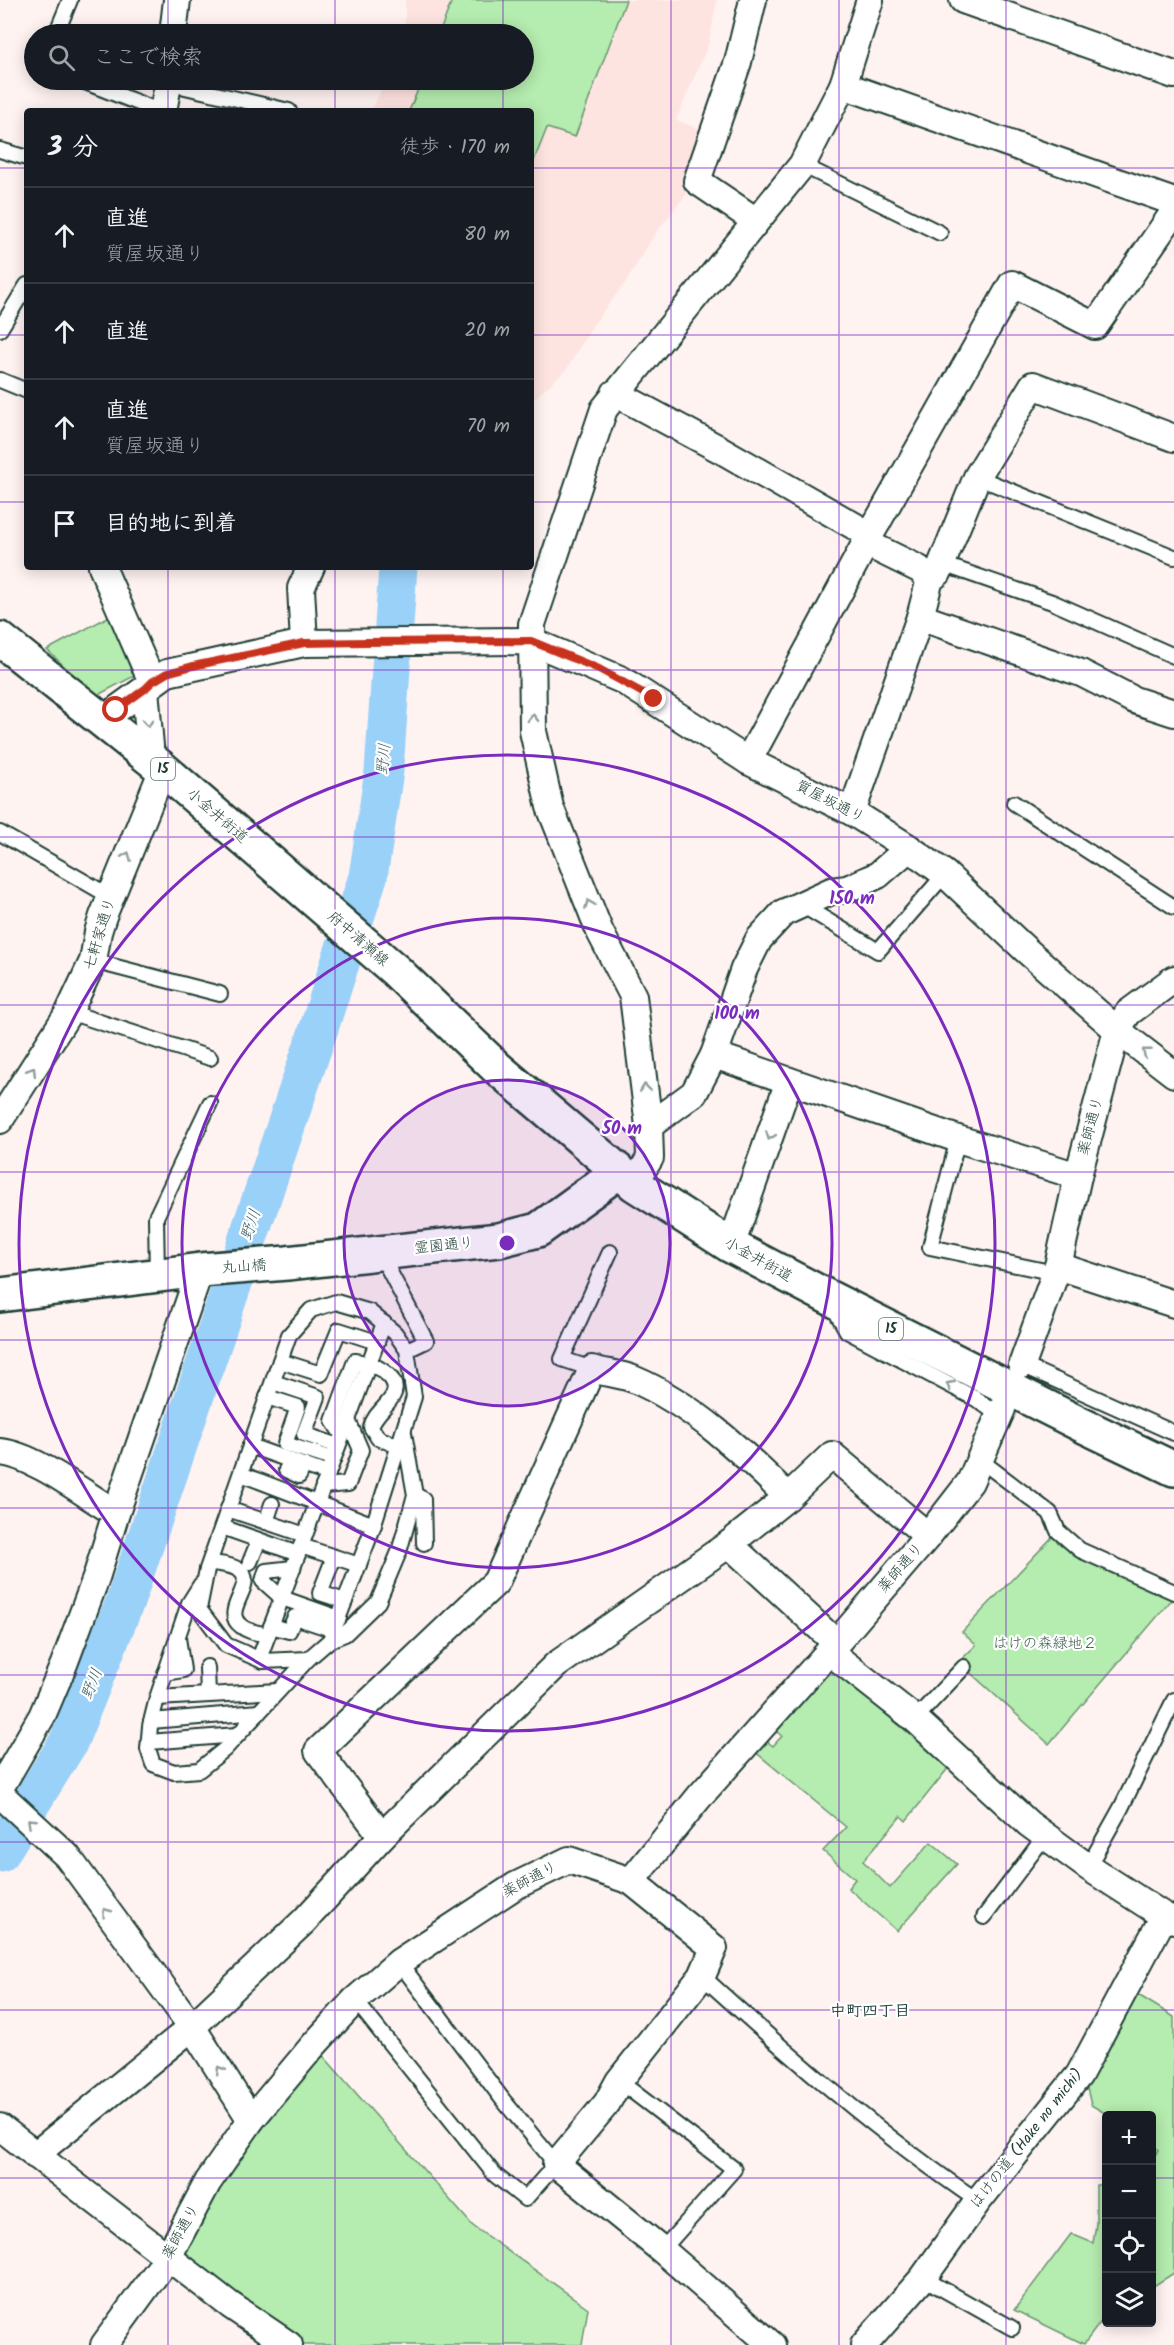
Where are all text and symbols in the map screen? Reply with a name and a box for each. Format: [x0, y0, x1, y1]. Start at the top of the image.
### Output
search box [24, 24, 534, 90]
icon: search [45, 41, 78, 74]
text: ここで検索 [93, 41, 203, 76]
text: 3 分 [48, 127, 98, 169]
text: 徒歩 · 170 m [400, 132, 510, 164]
text: 直進 [105, 202, 149, 237]
icon: ahead [48, 219, 81, 252]
text: 80 m [464, 219, 510, 251]
text: 質屋坂通り [105, 239, 205, 271]
icon: ahead [48, 315, 81, 348]
text: 直進 [105, 315, 149, 350]
text: 20 m [464, 315, 510, 347]
text: 直進 [105, 394, 149, 429]
icon: ahead [48, 411, 81, 444]
text: 70 m [467, 411, 510, 443]
text: 質屋坂通り [105, 431, 205, 463]
icon: arrive [48, 507, 81, 540]
text: 目的地に到着 [105, 507, 237, 542]
route end [640, 685, 666, 711]
route start [102, 696, 128, 722]
one-way arrow [527, 714, 539, 723]
one-way arrow [141, 718, 154, 727]
water label: 野川 [370, 742, 398, 776]
road number: 15 [151, 758, 175, 780]
street label: 質屋坂通り [791, 774, 869, 830]
street label: 小金井街道 [181, 782, 253, 850]
one-way arrow [120, 852, 132, 863]
text: 150 m [829, 885, 875, 914]
street label: 七軒家通り [78, 895, 122, 973]
one-way arrow [584, 899, 596, 910]
street label: 府中清瀬線 [322, 905, 394, 973]
text: 100 m [714, 1000, 760, 1029]
one-way arrow [1141, 1049, 1152, 1060]
one-way arrow [24, 1067, 36, 1077]
one-way arrow [639, 1084, 651, 1093]
street label: 薬師通り [1072, 1094, 1110, 1158]
text: 50 m [601, 1115, 642, 1144]
one-way arrow [764, 1130, 777, 1141]
water label: 野川 [234, 1206, 268, 1244]
street label: 霊園通り [413, 1231, 475, 1261]
street label: 小金井街道 [719, 1231, 797, 1289]
centre of rings [497, 1233, 517, 1253]
street label: 丸山橋 [221, 1253, 267, 1281]
road number: 15 [879, 1318, 903, 1340]
one-way arrow [946, 1381, 956, 1392]
street label: 薬師通り [872, 1537, 930, 1599]
park label: はけの森緑地２ [992, 1632, 1098, 1656]
water label: 野川 [74, 1664, 110, 1704]
one-way arrow [27, 1818, 38, 1829]
street label: 薬師通り [498, 1855, 562, 1905]
one-way arrow [103, 1907, 114, 1918]
district label: 中町四丁目 [830, 1999, 910, 2024]
street label: はけの道 (Hake no michi) [964, 2064, 1090, 2214]
one-way arrow [216, 2066, 227, 2077]
map controls [1102, 2111, 1156, 2327]
button: + [1102, 2111, 1156, 2165]
button: − [1102, 2165, 1156, 2219]
street label: 薬師通り [156, 2200, 206, 2264]
button: locate [1102, 2219, 1156, 2273]
button: layers [1102, 2273, 1156, 2327]

